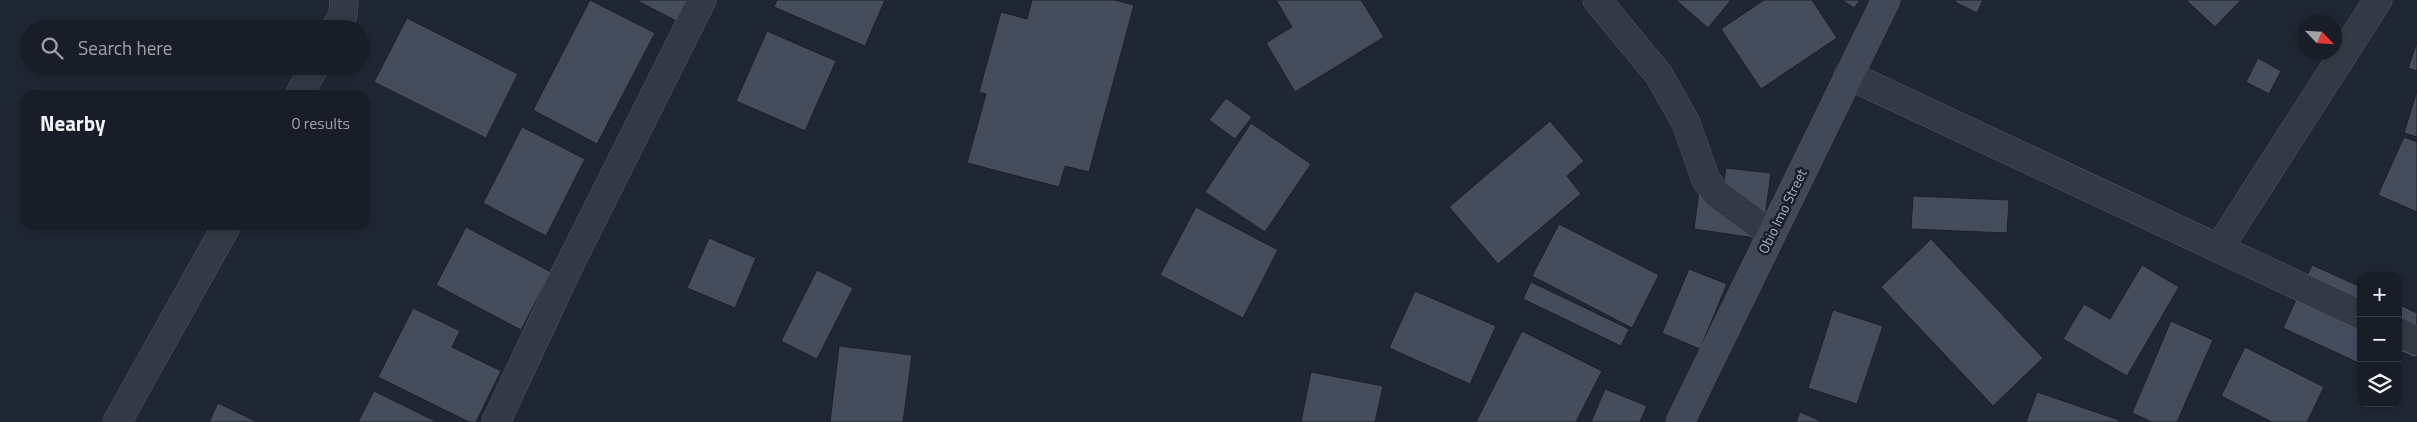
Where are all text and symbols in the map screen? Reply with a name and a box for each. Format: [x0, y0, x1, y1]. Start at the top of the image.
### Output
north arrow [2297, 15, 2342, 60]
search box [20, 20, 370, 75]
text: Search here [78, 33, 172, 62]
icon: search [38, 34, 66, 62]
text: Nearby [40, 107, 105, 139]
text: 0 results [291, 111, 350, 135]
street label: Obio Imo Street [1752, 165, 1812, 257]
map controls [2357, 272, 2402, 407]
button: + [2357, 272, 2402, 317]
button: − [2357, 317, 2402, 362]
button: layers [2357, 362, 2402, 407]

